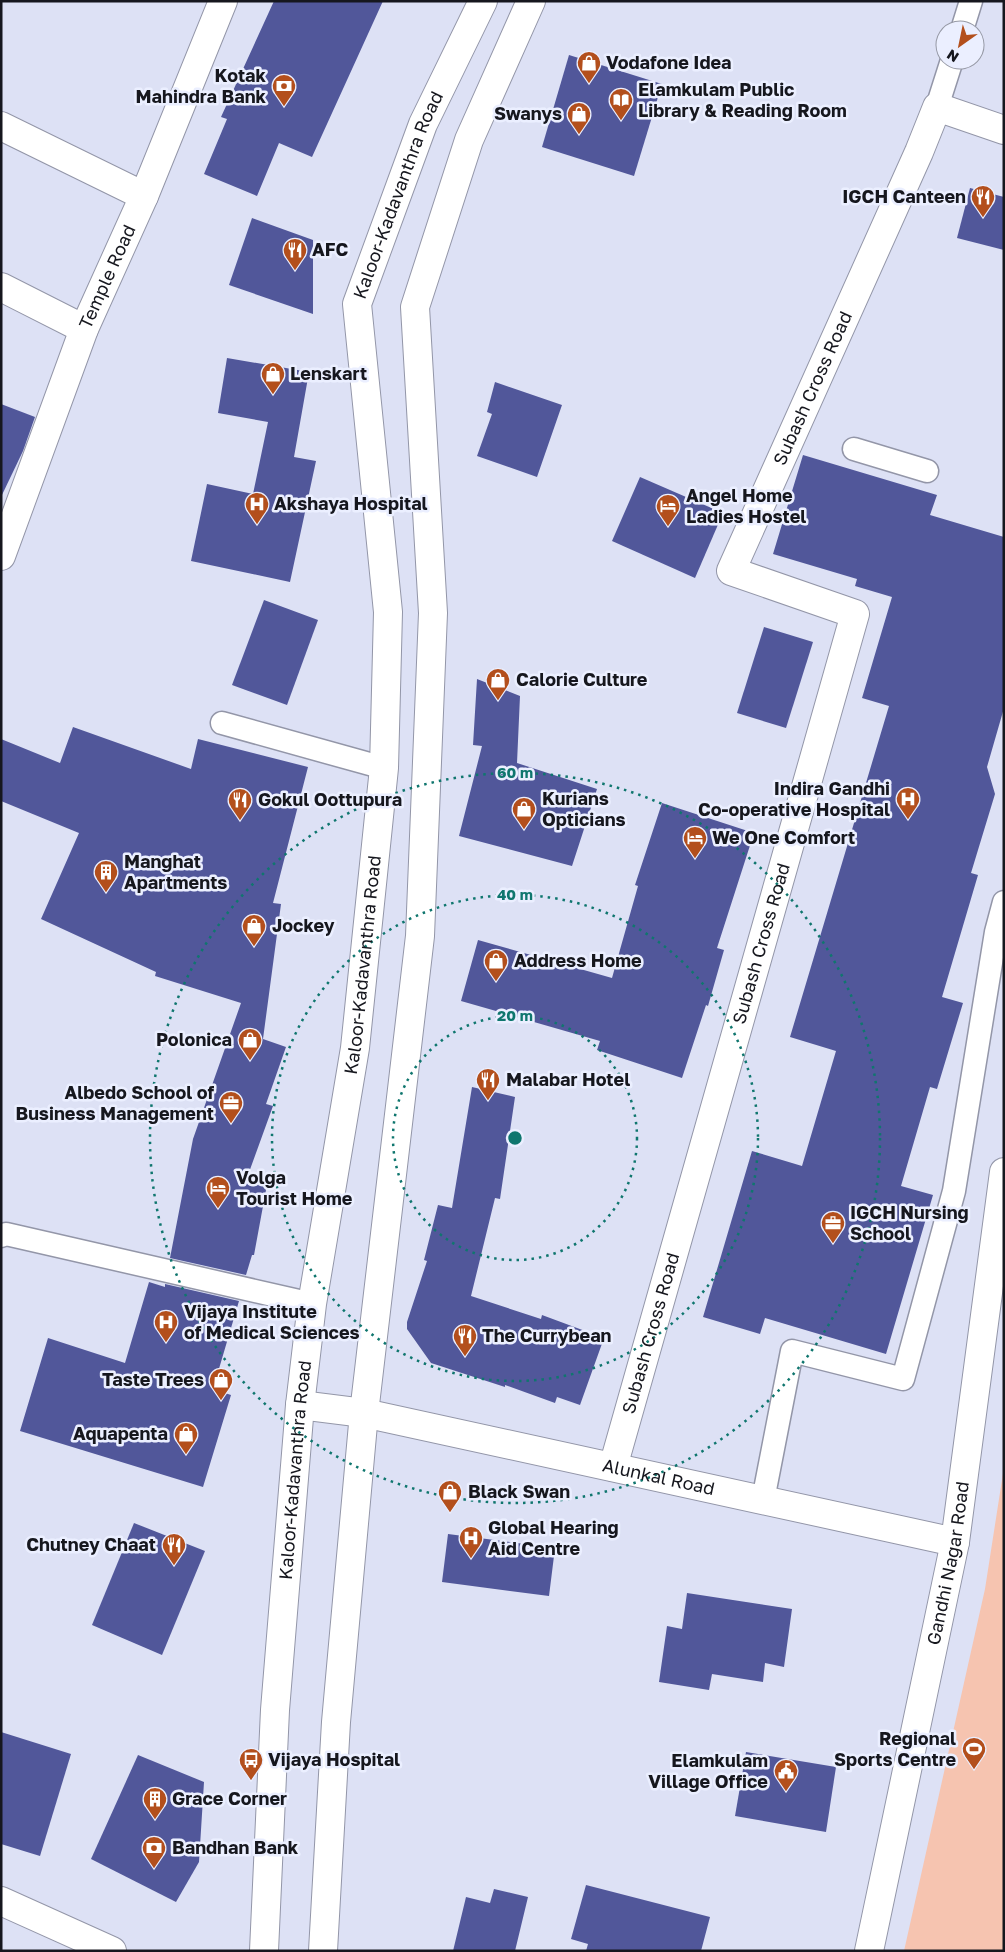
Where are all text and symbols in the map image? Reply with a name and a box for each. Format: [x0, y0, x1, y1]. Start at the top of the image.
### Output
north arrow [935, 20, 985, 70]
text: N [944, 46, 962, 66]
shop icon: Vodafone Idea [576, 50, 602, 84]
place label: Vodafone Idea [606, 51, 732, 73]
place label: Kotak Mahindra Bank [136, 64, 267, 107]
bank icon: Kotak Mahindra Bank [271, 73, 297, 107]
place label: Elamkulam Public Library & Reading Room [638, 78, 847, 121]
library icon: Elamkulam Public Library & Reading Room [608, 87, 634, 121]
street label: Kaloor-Kadavanthra Road [348, 88, 447, 302]
shop icon: Swanys [566, 101, 592, 135]
place label: Swanys [494, 102, 562, 124]
restaurant icon: IGCH Canteen [970, 184, 996, 218]
place label: IGCH Canteen [842, 185, 966, 207]
street label: Temple Road [74, 221, 140, 332]
restaurant icon: AFC [282, 237, 308, 271]
place label: AFC [312, 238, 348, 260]
street label: Subash Cross Road [768, 308, 856, 468]
shop icon: Lenskart [260, 361, 286, 395]
place label: Lenskart [290, 362, 367, 384]
place label: Angel Home Ladies Hostel [686, 484, 806, 527]
hospital icon: Akshaya Hospital [244, 491, 270, 525]
place label: Akshaya Hospital [274, 492, 428, 514]
hotel icon: Angel Home Ladies Hostel [655, 493, 681, 527]
shop icon: Calorie Culture [485, 667, 511, 701]
place label: Calorie Culture [516, 668, 648, 690]
text: 60 m [497, 763, 533, 781]
place label: Indira Gandhi Co-operative Hospital [698, 777, 890, 820]
hospital icon: Indira Gandhi Co-operative Hospital [895, 786, 921, 820]
restaurant icon: Gokul Oottupura [227, 787, 253, 821]
place label: Kurians Opticians [542, 787, 626, 830]
place label: Gokul Oottupura [258, 788, 402, 810]
shop icon: Kurians Opticians [511, 796, 537, 830]
hotel icon: We One Comfort [682, 825, 708, 859]
place label: We One Comfort [712, 826, 855, 848]
place label: Manghat Apartments [124, 850, 227, 893]
street label: Kaloor-Kadavanthra Road [339, 854, 385, 1076]
building icon: Manghat Apartments [93, 859, 119, 893]
street label: Subash Cross Road [727, 860, 794, 1026]
text: 40 m [497, 885, 533, 903]
shop icon: Jockey [241, 913, 267, 947]
place label: Jockey [272, 914, 335, 936]
shop icon: Address Home [483, 948, 509, 982]
place label: Address Home [514, 949, 642, 971]
text: 20 m [497, 1006, 533, 1024]
shop icon: Polonica [237, 1027, 263, 1061]
place label: Polonica [156, 1028, 232, 1050]
restaurant icon: Malabar Hotel [475, 1067, 501, 1101]
place label: Malabar Hotel [506, 1068, 630, 1090]
place label: Albedo School of Business Management [15, 1081, 214, 1124]
office icon: Albedo School of Business Management [218, 1090, 244, 1124]
centre of rings [506, 1129, 524, 1147]
place label: Volga Tourist Home [236, 1166, 353, 1209]
hotel icon: Volga Tourist Home [205, 1175, 231, 1209]
place label: IGCH Nursing School [850, 1201, 969, 1244]
office icon: IGCH Nursing School [820, 1210, 846, 1244]
street label: Subash Cross Road [617, 1250, 683, 1416]
place label: Vijaya Institute of Medical Sciences [184, 1300, 360, 1343]
hospital icon: Vijaya Institute of Medical Sciences [153, 1309, 179, 1343]
restaurant icon: The Currybean [452, 1323, 478, 1357]
place label: The Currybean [482, 1324, 612, 1346]
street label: Kaloor-Kadavanthra Road [274, 1359, 315, 1581]
shop icon: Taste Trees [208, 1367, 234, 1401]
place label: Taste Trees [102, 1368, 204, 1390]
shop icon: Aquapenta [173, 1421, 199, 1455]
place label: Aquapenta [73, 1422, 168, 1444]
street label: Alunkal Road [601, 1453, 717, 1499]
shop icon: Black Swan [437, 1479, 463, 1513]
place label: Black Swan [468, 1480, 570, 1502]
street label: Gandhi Nagar Road [922, 1480, 973, 1647]
place label: Global Hearing Aid Centre [488, 1516, 619, 1559]
hospital icon: Global Hearing Aid Centre [458, 1525, 484, 1559]
restaurant icon: Chutney Chaat [161, 1532, 187, 1566]
place label: Chutney Chaat [26, 1533, 156, 1555]
place label: Regional Sports Centre [834, 1727, 956, 1770]
sports icon: Regional Sports Centre [961, 1736, 987, 1770]
bus stop icon: Vijaya Hospital [238, 1747, 264, 1781]
place label: Vijaya Hospital [268, 1748, 400, 1770]
place label: Elamkulam Village Office [648, 1749, 768, 1792]
public building icon: Elamkulam Village Office [773, 1758, 799, 1792]
building icon: Grace Corner [142, 1786, 168, 1820]
place label: Grace Corner [172, 1787, 287, 1809]
bank icon: Bandhan Bank [141, 1835, 167, 1869]
place label: Bandhan Bank [172, 1836, 299, 1858]

